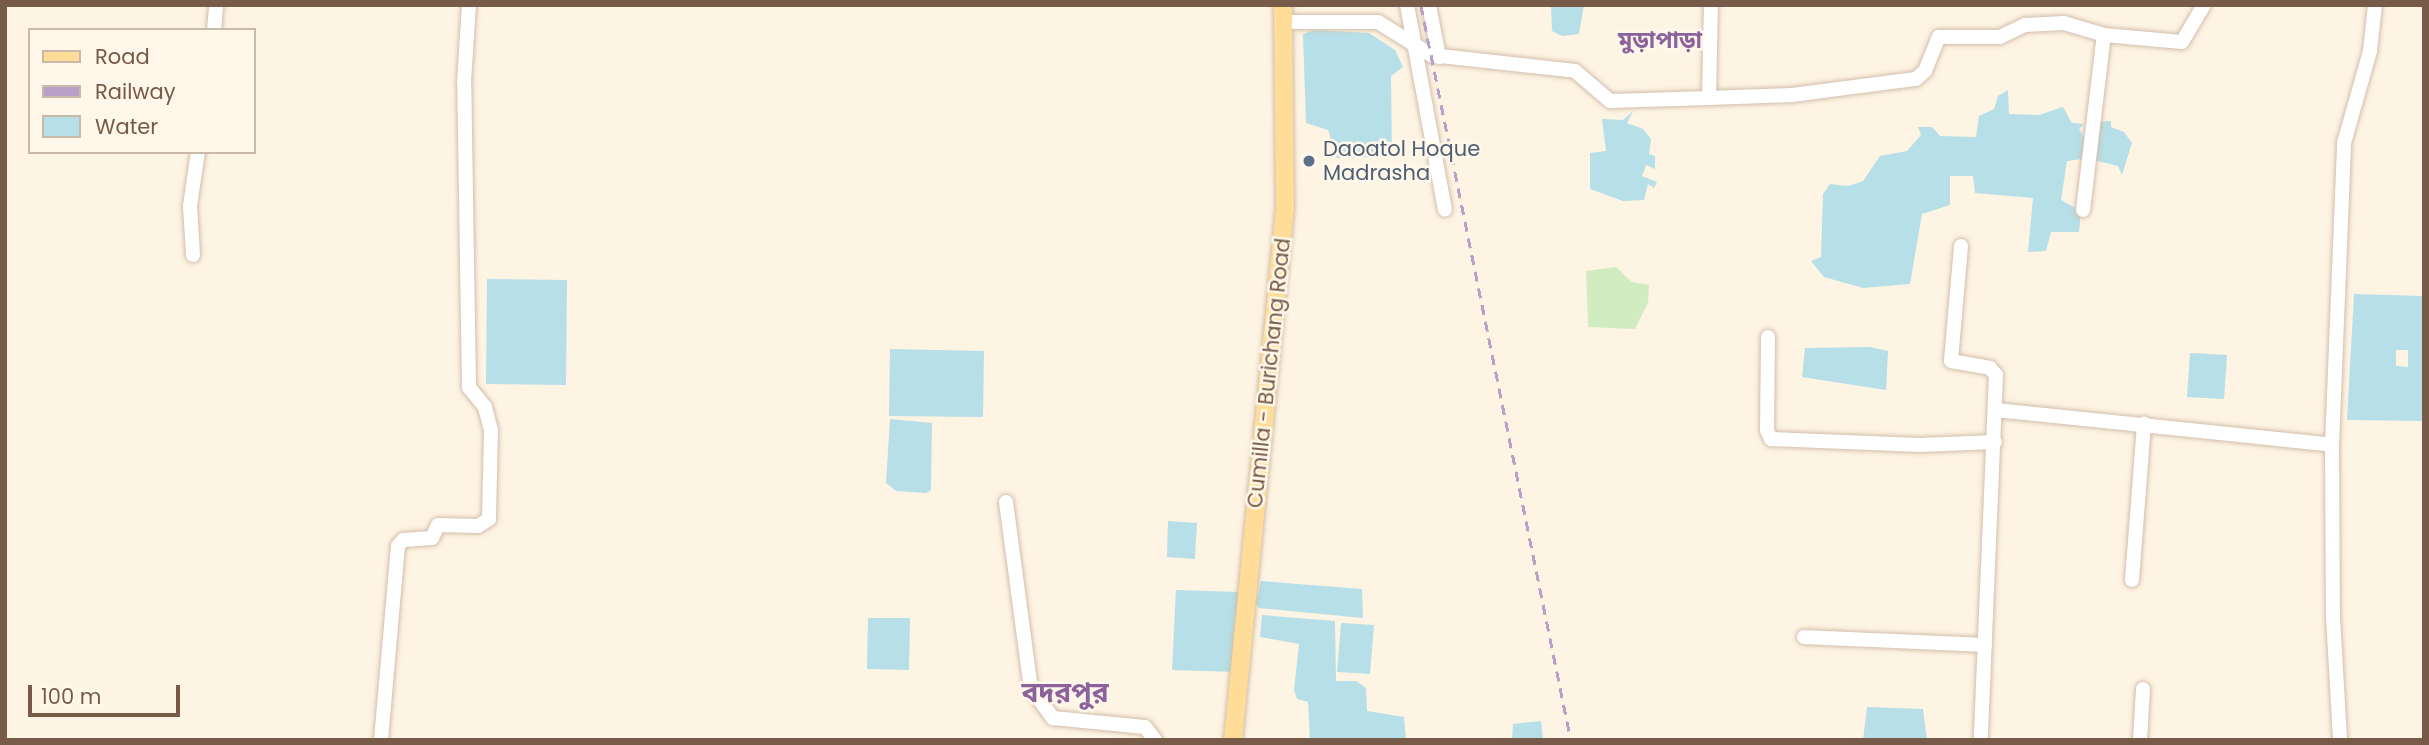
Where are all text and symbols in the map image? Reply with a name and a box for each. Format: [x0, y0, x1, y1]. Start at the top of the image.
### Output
district label: মুড়াপাড়া [1618, 26, 1702, 54]
legend [28, 28, 256, 154]
text: Road [95, 42, 150, 71]
text: Railway [95, 77, 176, 106]
text: Water [95, 112, 158, 141]
place label: Daoatol Hoque Madrasha [1323, 136, 1480, 186]
marker: Daoatol Hoque Madrasha [1301, 153, 1317, 169]
street label: Cumilla - Burichang Road [1242, 237, 1296, 509]
scale bar [32, 672, 184, 716]
district label: বদরপুর [1021, 676, 1109, 710]
text: 100 m [41, 682, 101, 711]

